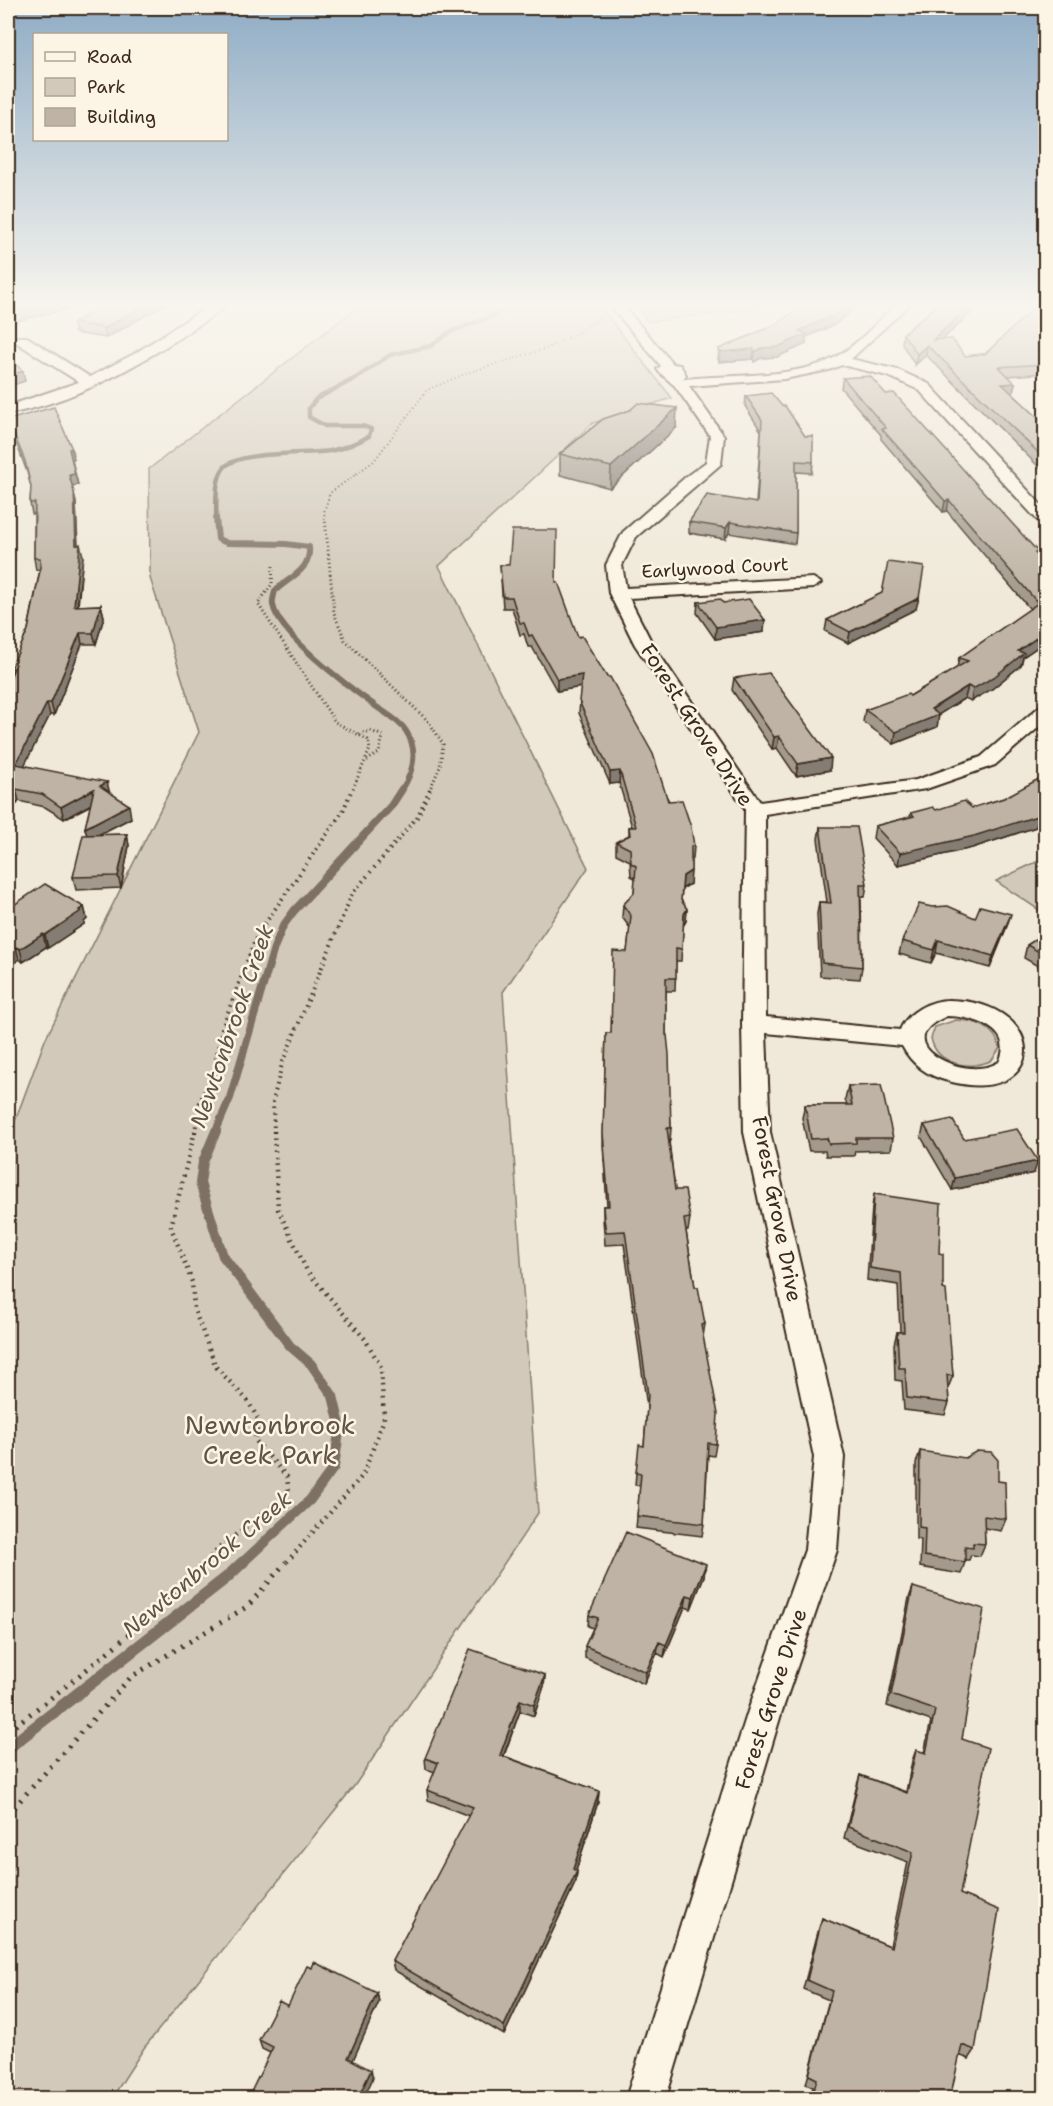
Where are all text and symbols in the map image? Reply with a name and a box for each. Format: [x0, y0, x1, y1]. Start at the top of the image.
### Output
legend [33, 33, 228, 141]
text: Road [87, 45, 132, 69]
text: Park [87, 75, 126, 99]
text: Building [87, 105, 156, 129]
street label: Earlywood Court [641, 552, 789, 584]
street label: Forest Grove Drive [634, 638, 760, 812]
water label: Newtonbrook Creek [184, 920, 281, 1132]
street label: Forest Grove Drive [745, 1114, 809, 1304]
park label: Newtonbrook Creek Park [185, 1407, 355, 1472]
water label: Newtonbrook Creek [116, 1484, 298, 1644]
street label: Forest Grove Drive [729, 1605, 813, 1793]

